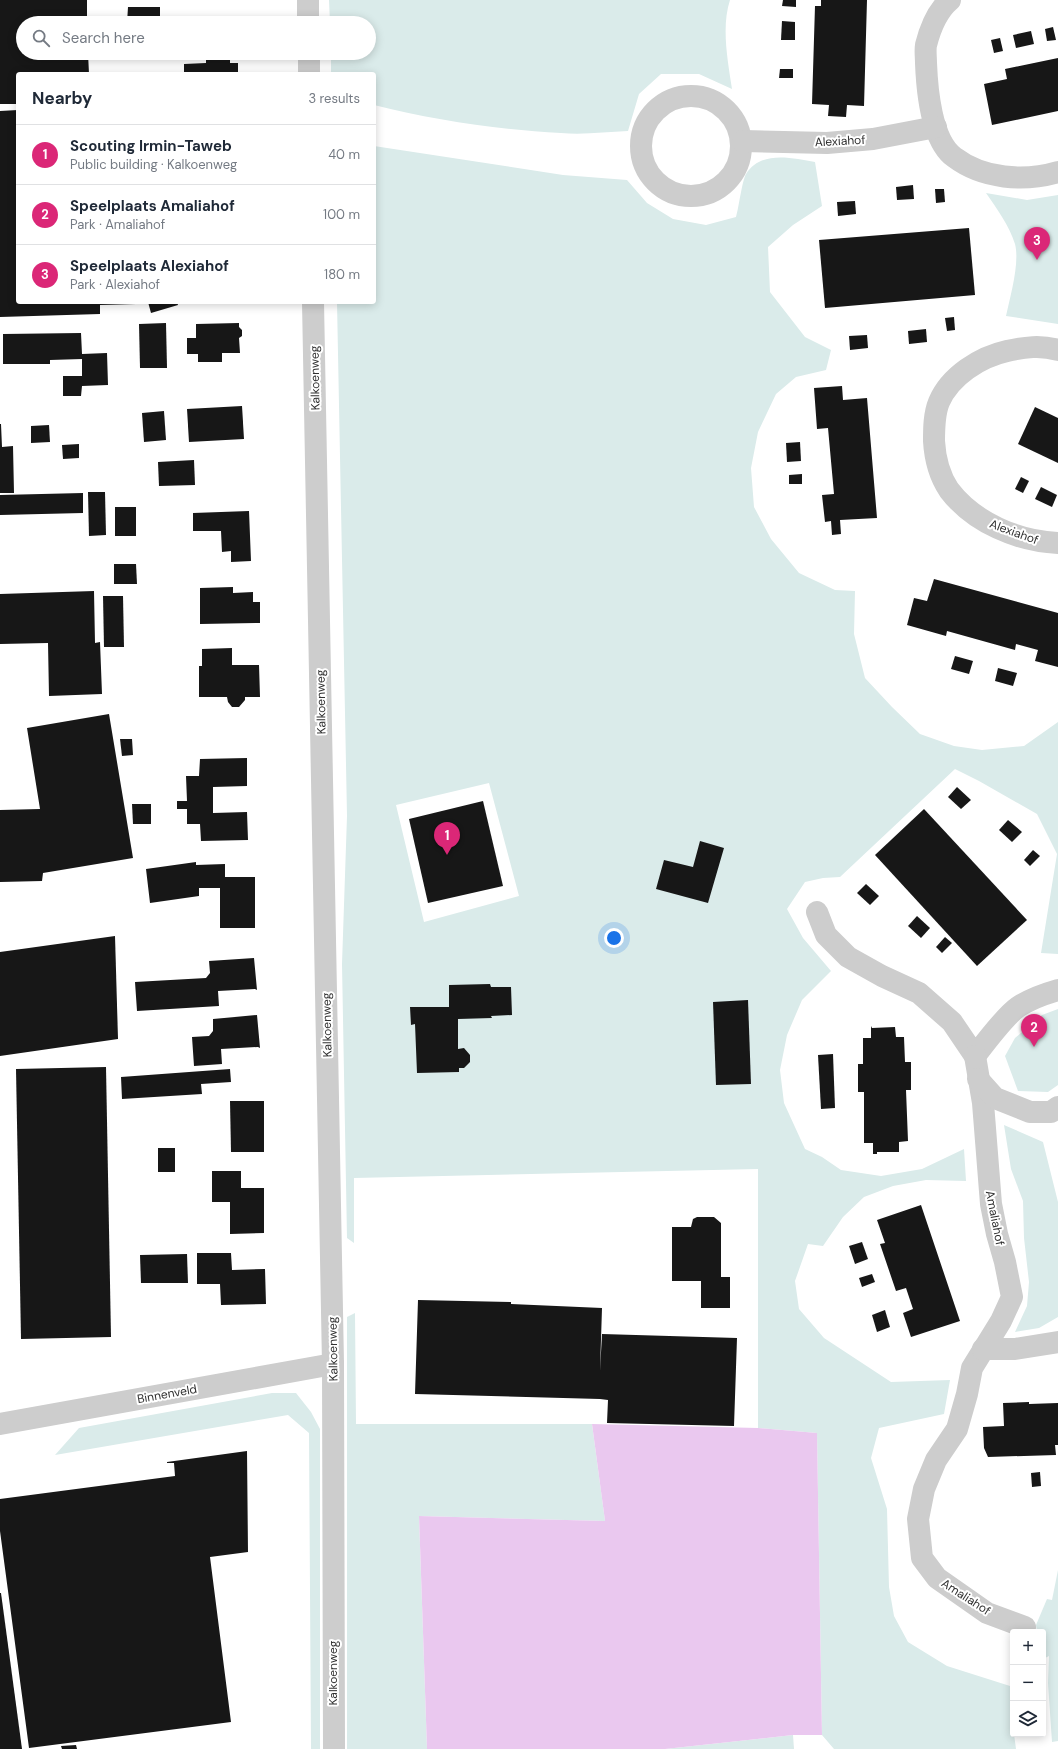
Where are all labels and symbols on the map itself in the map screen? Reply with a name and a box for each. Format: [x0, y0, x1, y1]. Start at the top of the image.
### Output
street label: Alexiahof [814, 132, 866, 150]
pin: 3 [1024, 227, 1050, 260]
street label: Kalkoenweg [306, 345, 324, 411]
street label: Alexiahof [987, 516, 1041, 548]
street label: Kalkoenweg [312, 669, 330, 735]
pin: 1 [434, 822, 460, 855]
your location [604, 928, 624, 948]
street label: Kalkoenweg [318, 992, 336, 1058]
pin: 2 [1021, 1014, 1047, 1047]
street label: Amaliahof [982, 1189, 1008, 1247]
street label: Kalkoenweg [324, 1316, 342, 1382]
street label: Binnenveld [136, 1381, 198, 1407]
street label: Amaliahof [938, 1575, 994, 1619]
street label: Kalkoenweg [325, 1640, 341, 1705]

